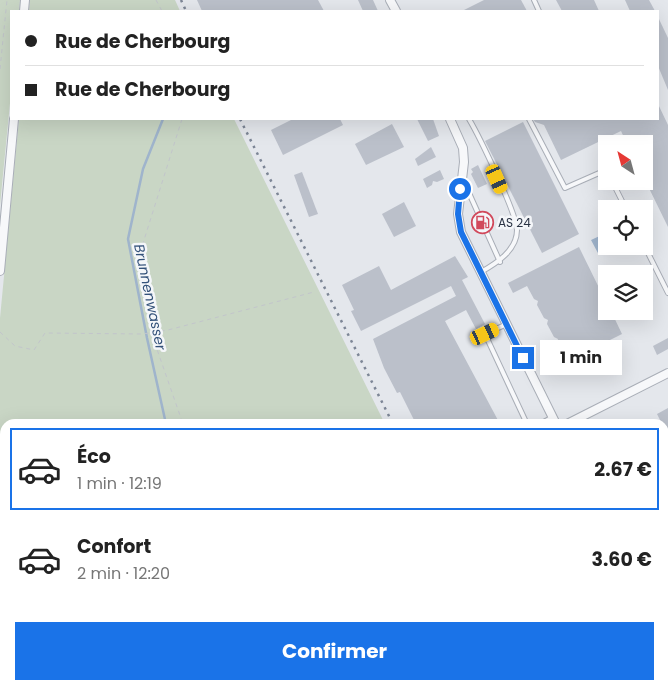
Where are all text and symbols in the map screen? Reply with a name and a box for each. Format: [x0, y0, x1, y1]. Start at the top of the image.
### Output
text: Rue de Cherbourg [55, 28, 231, 55]
text: Rue de Cherbourg [55, 76, 231, 103]
north arrow [598, 135, 652, 190]
map controls [598, 135, 653, 320]
car [484, 162, 509, 196]
route start [449, 178, 471, 200]
button: locate [598, 200, 653, 255]
fuel station icon: AS 24 [470, 210, 494, 234]
place label: AS 24 [498, 214, 531, 231]
water label: Brunnenwasser [129, 242, 171, 353]
button: layers [598, 265, 653, 320]
car [468, 321, 501, 347]
callout: 1 min [540, 340, 623, 376]
text: 1 min [560, 346, 602, 369]
route end [512, 347, 534, 369]
text: Éco [77, 443, 111, 470]
icon: car [17, 447, 62, 492]
text: 2.67 € [594, 456, 652, 483]
text: 1 min · 12:19 [77, 472, 162, 495]
text: Confort [77, 533, 151, 560]
icon: car [17, 537, 62, 582]
text: 3.60 € [592, 546, 652, 573]
text: 2 min · 12:20 [77, 562, 170, 585]
button: Confirmer [15, 622, 654, 680]

